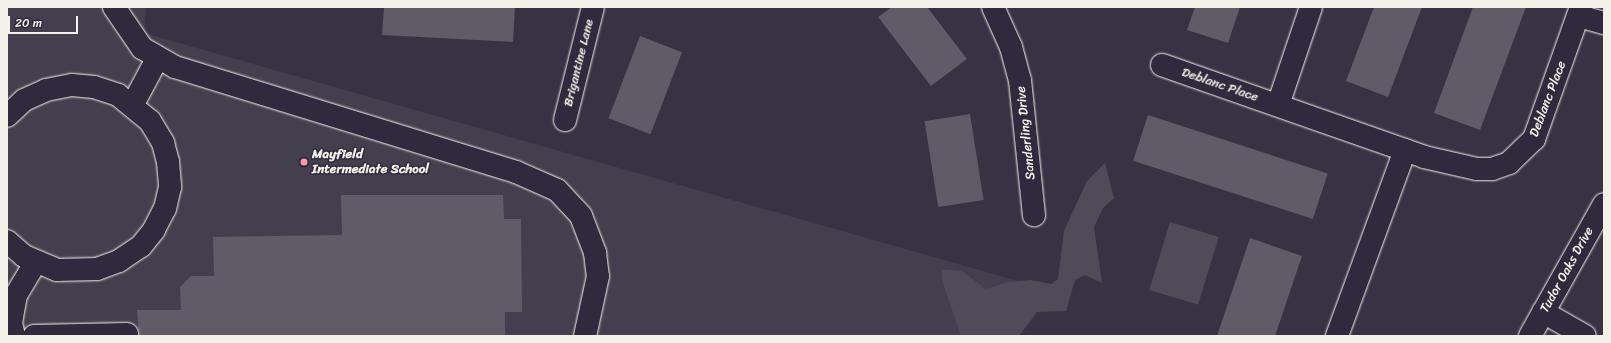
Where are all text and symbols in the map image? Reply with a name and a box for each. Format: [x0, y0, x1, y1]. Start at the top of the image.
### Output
scale bar [10, 8, 80, 34]
text: 20 m [15, 12, 42, 34]
street label: Brigantine Lane [561, 18, 597, 108]
street label: Deblanc Place [1526, 59, 1570, 139]
street label: Deblanc Place [1180, 65, 1260, 105]
street label: Sanderling Drive [1013, 85, 1039, 181]
place label: Mayfield Intermediate School [312, 147, 429, 178]
marker: Mayfield Intermediate School [299, 157, 309, 167]
street label: Tudor Oaks Drive [1537, 224, 1597, 316]

